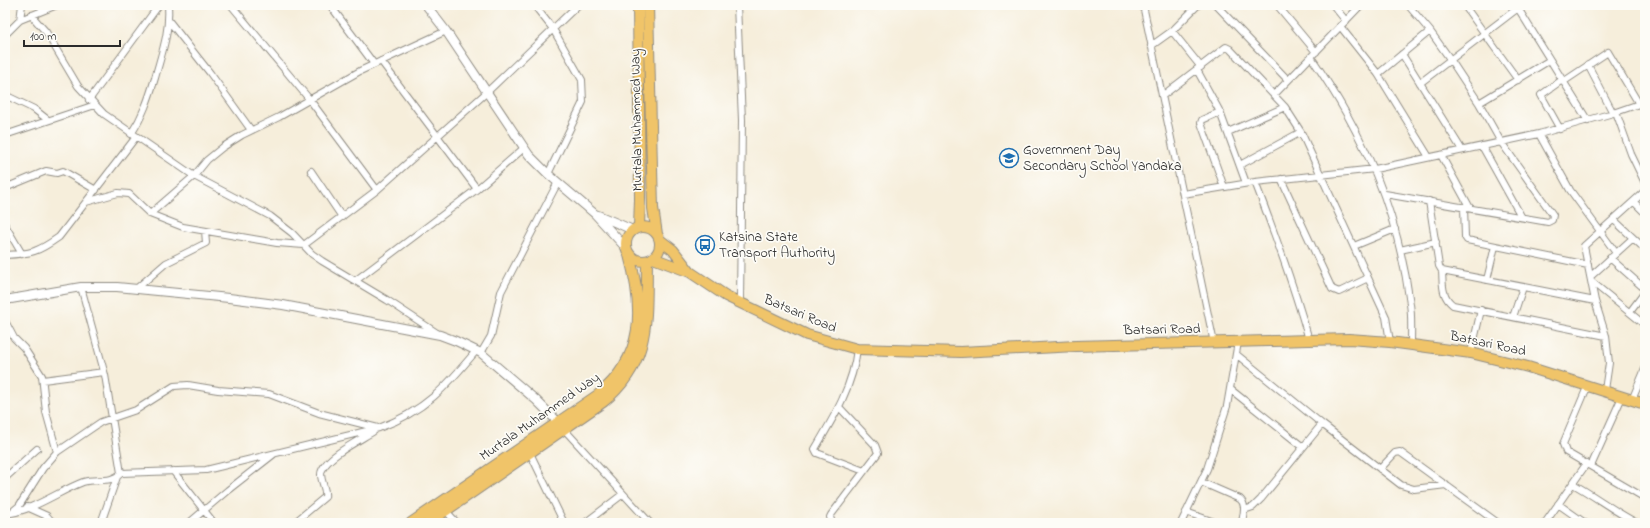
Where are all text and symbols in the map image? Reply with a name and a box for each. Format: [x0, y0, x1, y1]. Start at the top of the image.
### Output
scale bar [24, 22, 120, 48]
text: 100 m [30, 28, 57, 46]
street label: Murtala Muhammed Way [625, 48, 650, 192]
place label: Government Day Secondary School Yandaka [1023, 140, 1182, 178]
school or university icon: Government Day Secondary School Yandaka [998, 147, 1020, 169]
place label: Katsina State Transport Authority [719, 227, 835, 265]
bus stop icon: Katsina State Transport Authority [694, 234, 716, 256]
street label: Batsari Road [759, 289, 840, 339]
street label: Batsari Road [1122, 319, 1201, 341]
street label: Batsari Road [1447, 325, 1528, 362]
street label: Murtala Muhammed Way [476, 367, 605, 467]

